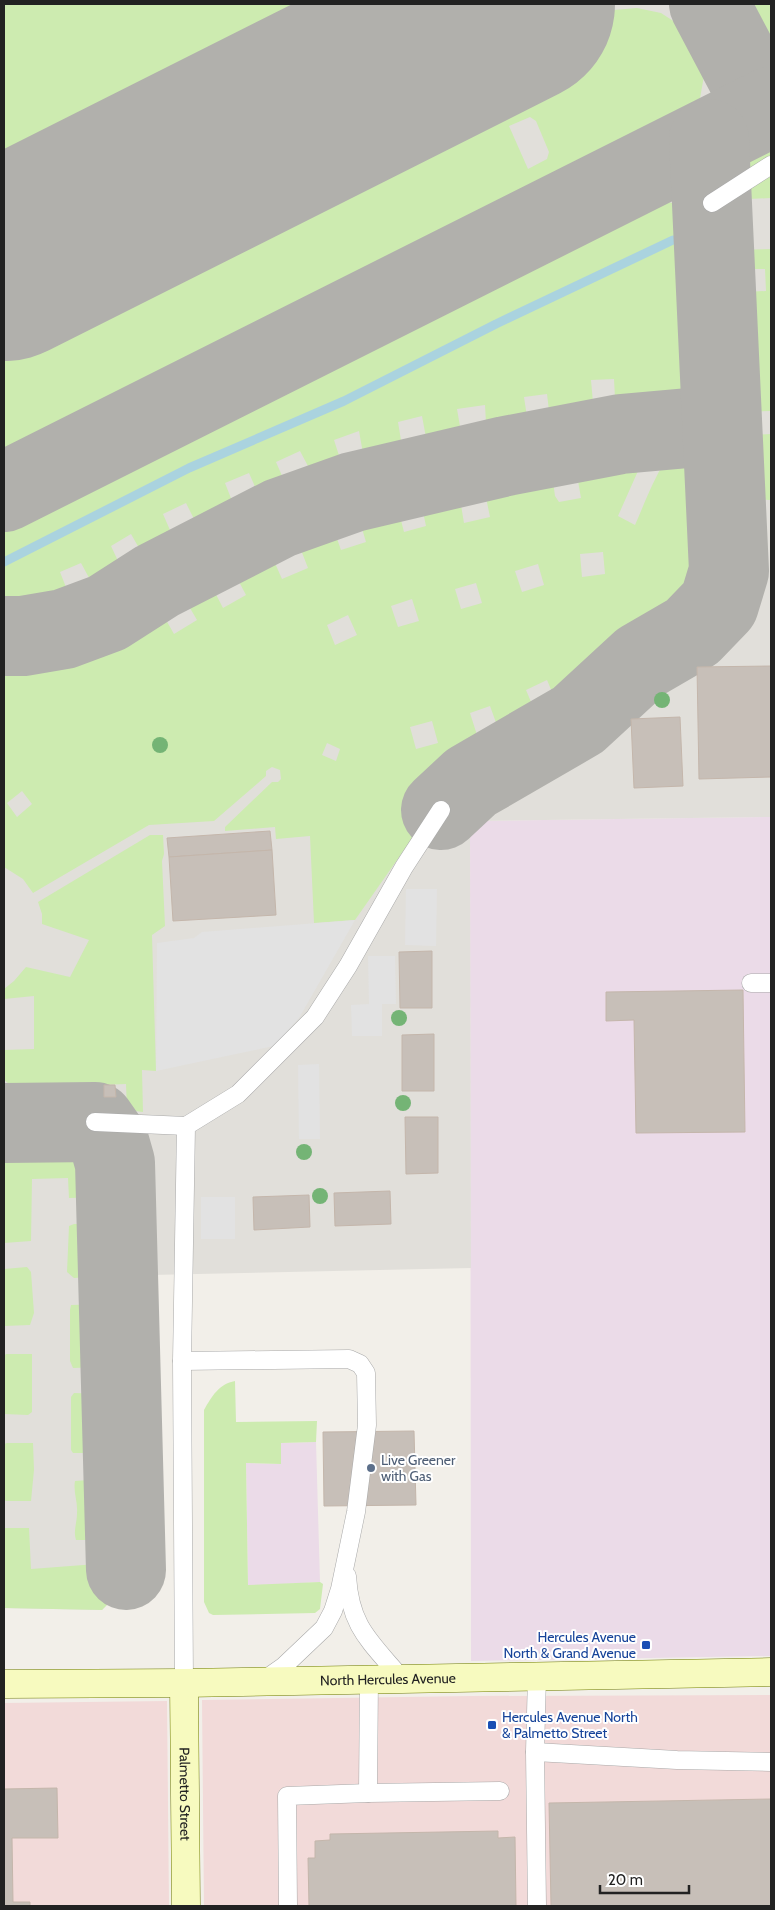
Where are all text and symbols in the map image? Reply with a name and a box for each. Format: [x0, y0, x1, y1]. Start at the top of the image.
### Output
place label: Live Greener with Gas [381, 1451, 456, 1485]
marker: Live Greener with Gas [365, 1462, 377, 1474]
place label: Hercules Avenue North & Grand Avenue [504, 1628, 636, 1662]
marker: Hercules Avenue North & Grand Avenue [640, 1639, 652, 1651]
street label: North Hercules Avenue [320, 1669, 456, 1689]
place label: Hercules Avenue North & Palmetto Street [502, 1708, 638, 1742]
marker: Hercules Avenue North & Palmetto Street [486, 1719, 498, 1731]
street label: Palmetto Street [176, 1747, 194, 1841]
scale bar [600, 1862, 689, 1894]
text: 20 m [608, 1871, 643, 1889]

